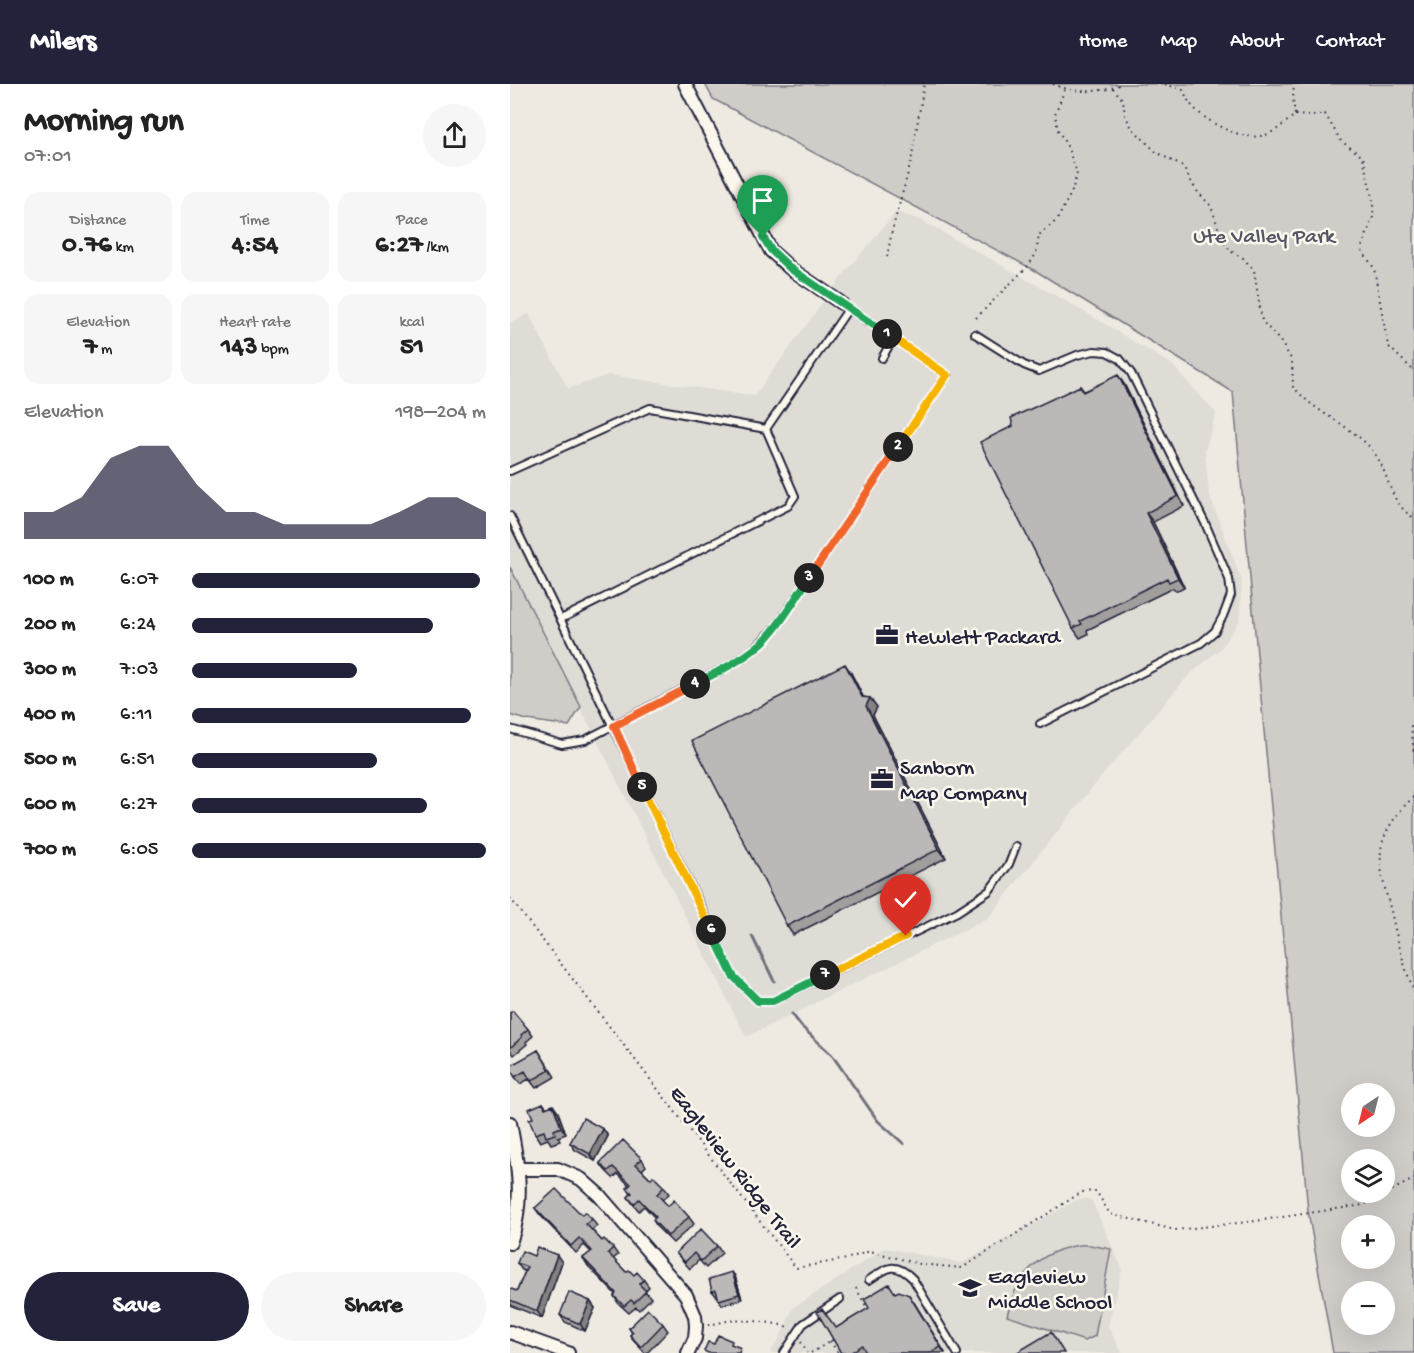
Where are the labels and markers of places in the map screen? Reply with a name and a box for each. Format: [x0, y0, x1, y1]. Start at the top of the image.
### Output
pin [737, 175, 788, 237]
pin: 1 [872, 319, 902, 349]
pin: 2 [883, 432, 913, 462]
pin: 3 [794, 563, 824, 593]
office icon: Hewlett Packard [874, 622, 900, 648]
place label: Hewlett Packard [905, 626, 1062, 652]
pin: 4 [680, 669, 710, 699]
place label: Sanborn Map Company [900, 757, 1027, 808]
office icon: Sanborn Map Company [869, 766, 895, 792]
pin: 5 [627, 772, 657, 802]
pin [880, 874, 931, 936]
pin: 6 [696, 915, 726, 945]
pin: 7 [810, 960, 840, 990]
place label: Eagleview Middle School [988, 1266, 1113, 1317]
school or university icon: Eagleview Middle School [957, 1275, 983, 1301]

